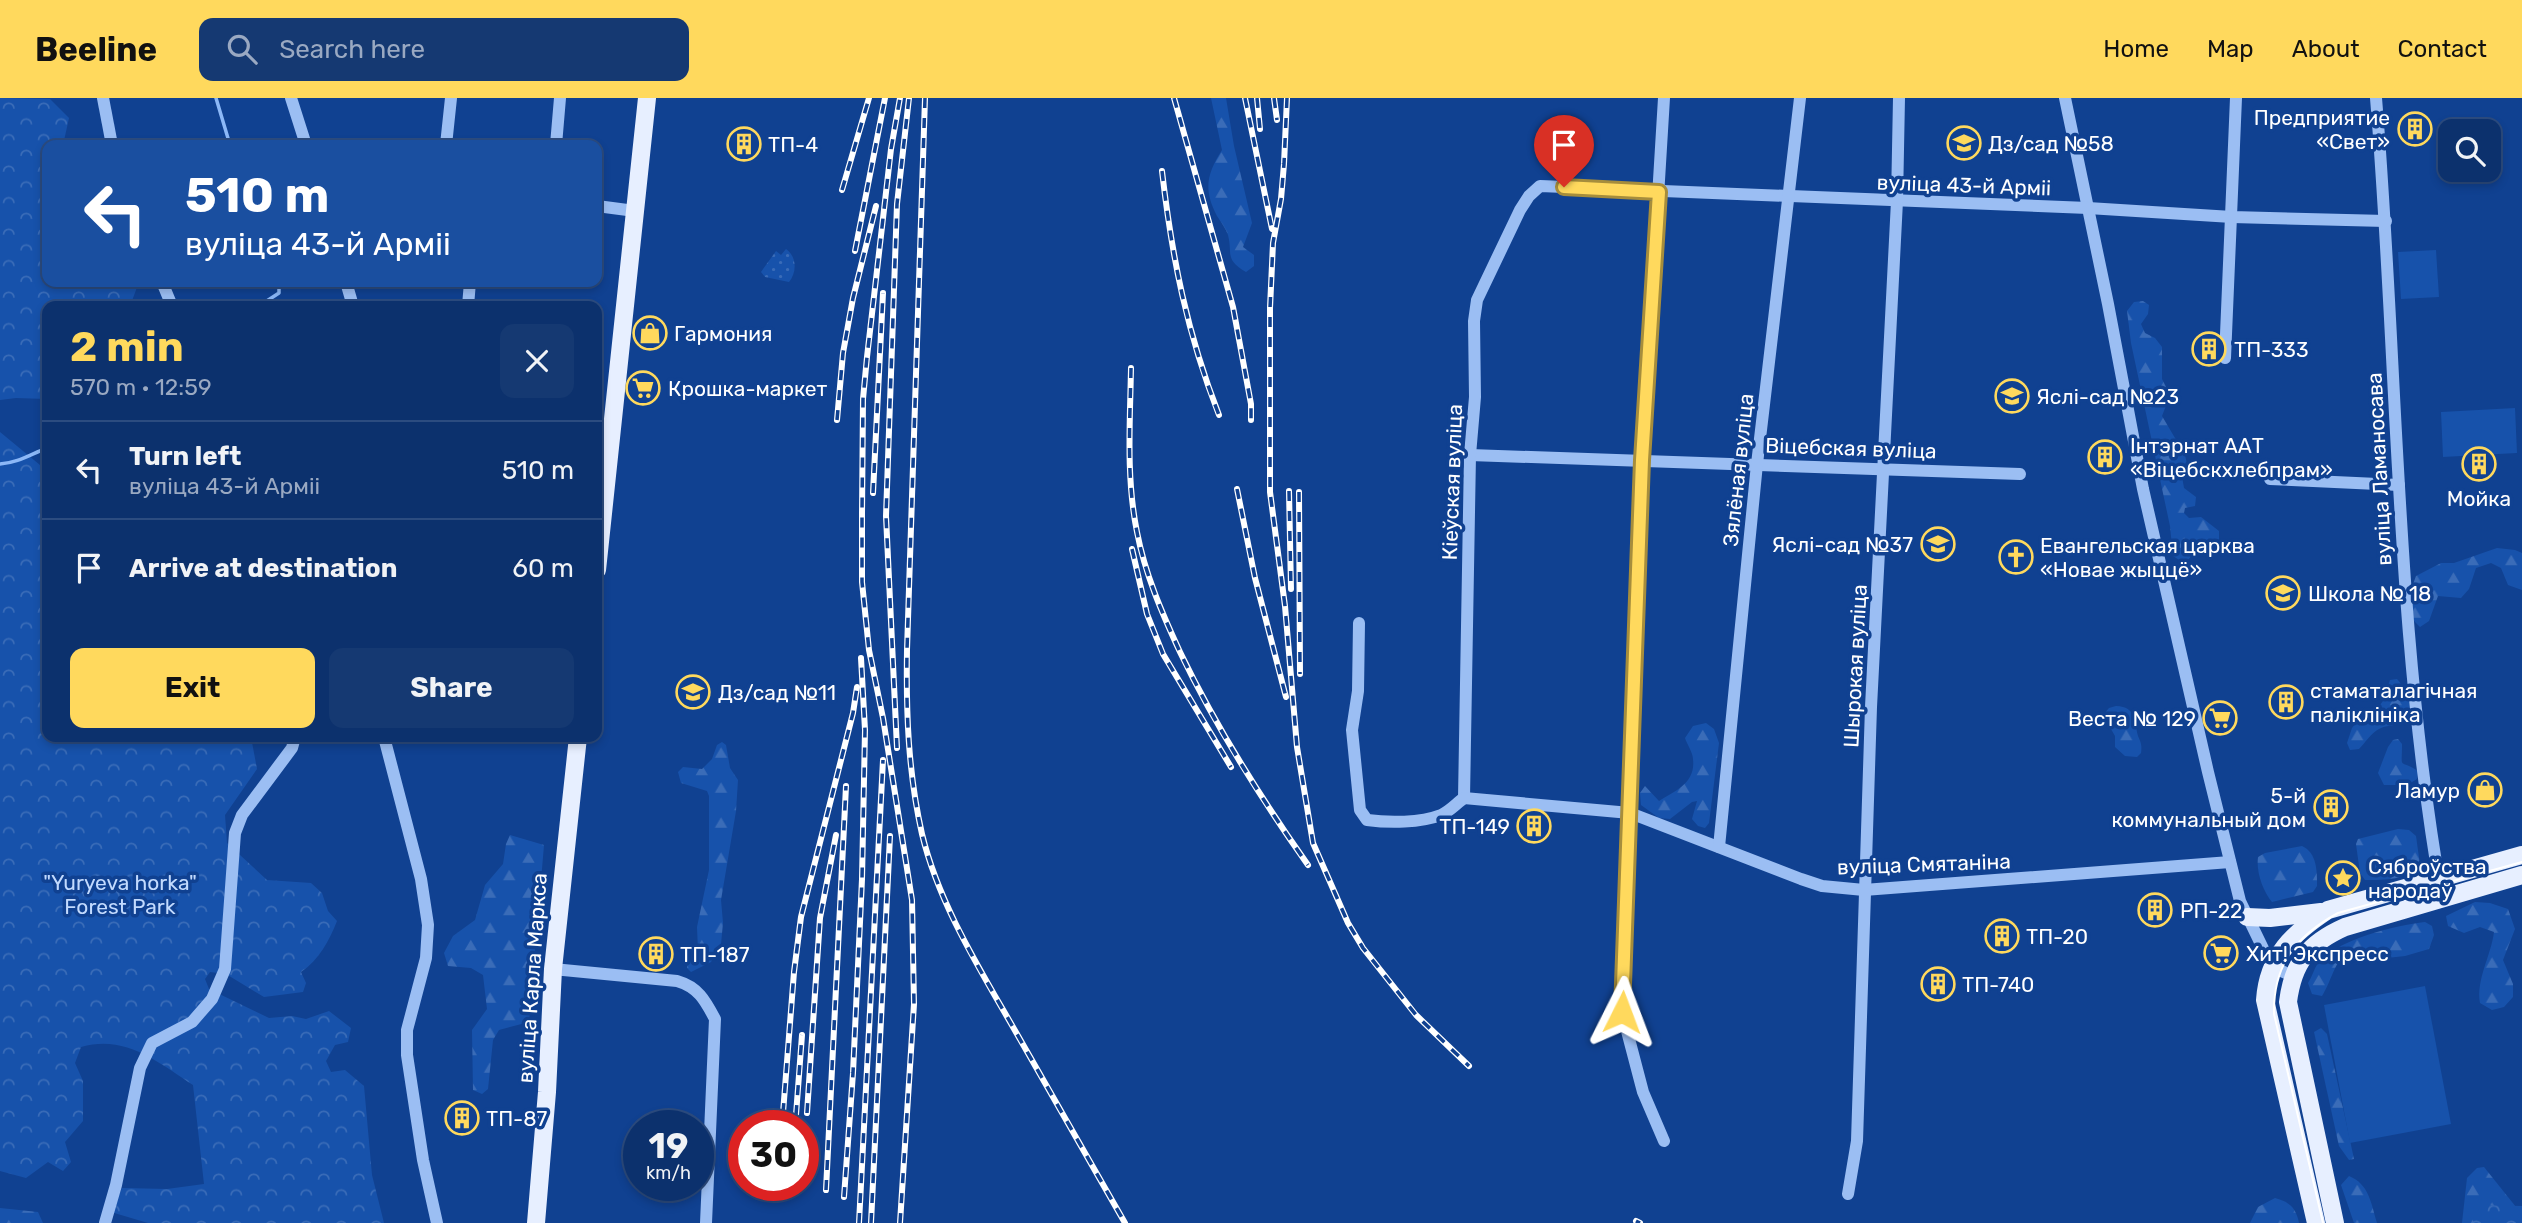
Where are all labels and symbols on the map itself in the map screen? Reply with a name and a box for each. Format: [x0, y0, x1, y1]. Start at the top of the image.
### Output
place label: Предприятие «Свет» [2254, 105, 2390, 154]
building icon: Предприятие «Свет» [2396, 110, 2434, 148]
pin [1534, 115, 1594, 187]
school or university icon: Дз/сад №58 [1945, 124, 1983, 162]
building icon: ТП-4 [725, 125, 763, 163]
place label: Дз/сад №58 [1988, 131, 2114, 156]
place label: ТП-4 [768, 132, 818, 157]
street label: вуліца 43-й Арміі [1876, 169, 2052, 201]
shop icon: Гармония [631, 314, 669, 352]
place label: Гармония [674, 321, 773, 346]
building icon: ТП-333 [2190, 330, 2228, 368]
place label: ТП-333 [2234, 337, 2309, 362]
supermarket icon: Крошка-маркет [624, 369, 662, 407]
street label: вуліца Ламаносава [2361, 372, 2397, 566]
place label: Крошка-маркет [668, 376, 827, 401]
school or university icon: Яслі-сад №23 [1993, 377, 2031, 415]
place label: Яслі-сад №23 [2036, 384, 2179, 409]
street label: Зялёная вуліца [1718, 392, 1758, 548]
street label: Кіеўская вуліца [1437, 403, 1467, 561]
street label: Віцебская вуліца [1765, 433, 1937, 463]
place label: Інтэрнат ААТ «Віцебскхлебпрам» [2130, 433, 2333, 482]
building icon: Інтэрнат ААТ «Віцебскхлебпрам» [2086, 438, 2124, 476]
building icon: Мойка [2460, 445, 2498, 483]
place label: Мойка [2447, 486, 2511, 511]
school or university icon: Яслі-сад №37 [1919, 525, 1957, 563]
place label: Яслі-сад №37 [1772, 532, 1913, 557]
place label: Евангельская царква «Новае жыццё» [2040, 533, 2255, 582]
church icon: Евангельская царква «Новае жыццё» [1997, 538, 2035, 576]
school or university icon: Школа № 18 [2264, 574, 2302, 612]
place label: Школа № 18 [2308, 581, 2431, 606]
street label: Шырокая вуліца [1838, 584, 1872, 748]
school or university icon: Дз/сад №11 [674, 673, 712, 711]
place label: стаматалагічная паліклініка [2310, 678, 2477, 727]
place label: Дз/сад №11 [718, 680, 836, 705]
building icon: стаматалагічная паліклініка [2267, 683, 2305, 721]
supermarket icon: Веста № 129 [2201, 699, 2239, 737]
place label: Веста № 129 [2068, 706, 2196, 731]
shop icon: Ламур [2466, 771, 2504, 809]
place label: Ламур [2395, 778, 2460, 803]
place label: 5-й коммунальный дом [2111, 783, 2306, 832]
building icon: 5-й коммунальный дом [2312, 788, 2350, 826]
building icon: ТП-149 [1515, 807, 1553, 845]
place label: ТП-149 [1439, 814, 1510, 839]
street label: вуліца Смятаніна [1837, 848, 2011, 880]
place label: Сяброўства народаў [2368, 854, 2487, 903]
place icon: Сяброўства народаў [2324, 859, 2362, 897]
park label: "Yuryeva horka" Forest Park [43, 870, 197, 919]
street label: вуліца Карла Маркса [512, 872, 552, 1084]
building icon: РП-22 [2136, 891, 2174, 929]
place label: РП-22 [2180, 898, 2242, 923]
building icon: ТП-20 [1983, 917, 2021, 955]
place label: ТП-20 [2026, 924, 2088, 949]
supermarket icon: Хит! Экспресс [2202, 934, 2240, 972]
building icon: ТП-187 [637, 935, 675, 973]
place label: Хит! Экспресс [2246, 941, 2389, 966]
place label: ТП-187 [680, 942, 750, 967]
building icon: ТП-740 [1919, 965, 1957, 1003]
place label: ТП-740 [1962, 972, 2034, 997]
position arrow [1585, 975, 1659, 1049]
building icon: ТП-87 [443, 1099, 481, 1137]
place label: ТП-87 [486, 1106, 548, 1131]
speed limit sign: 30 [728, 1110, 819, 1201]

